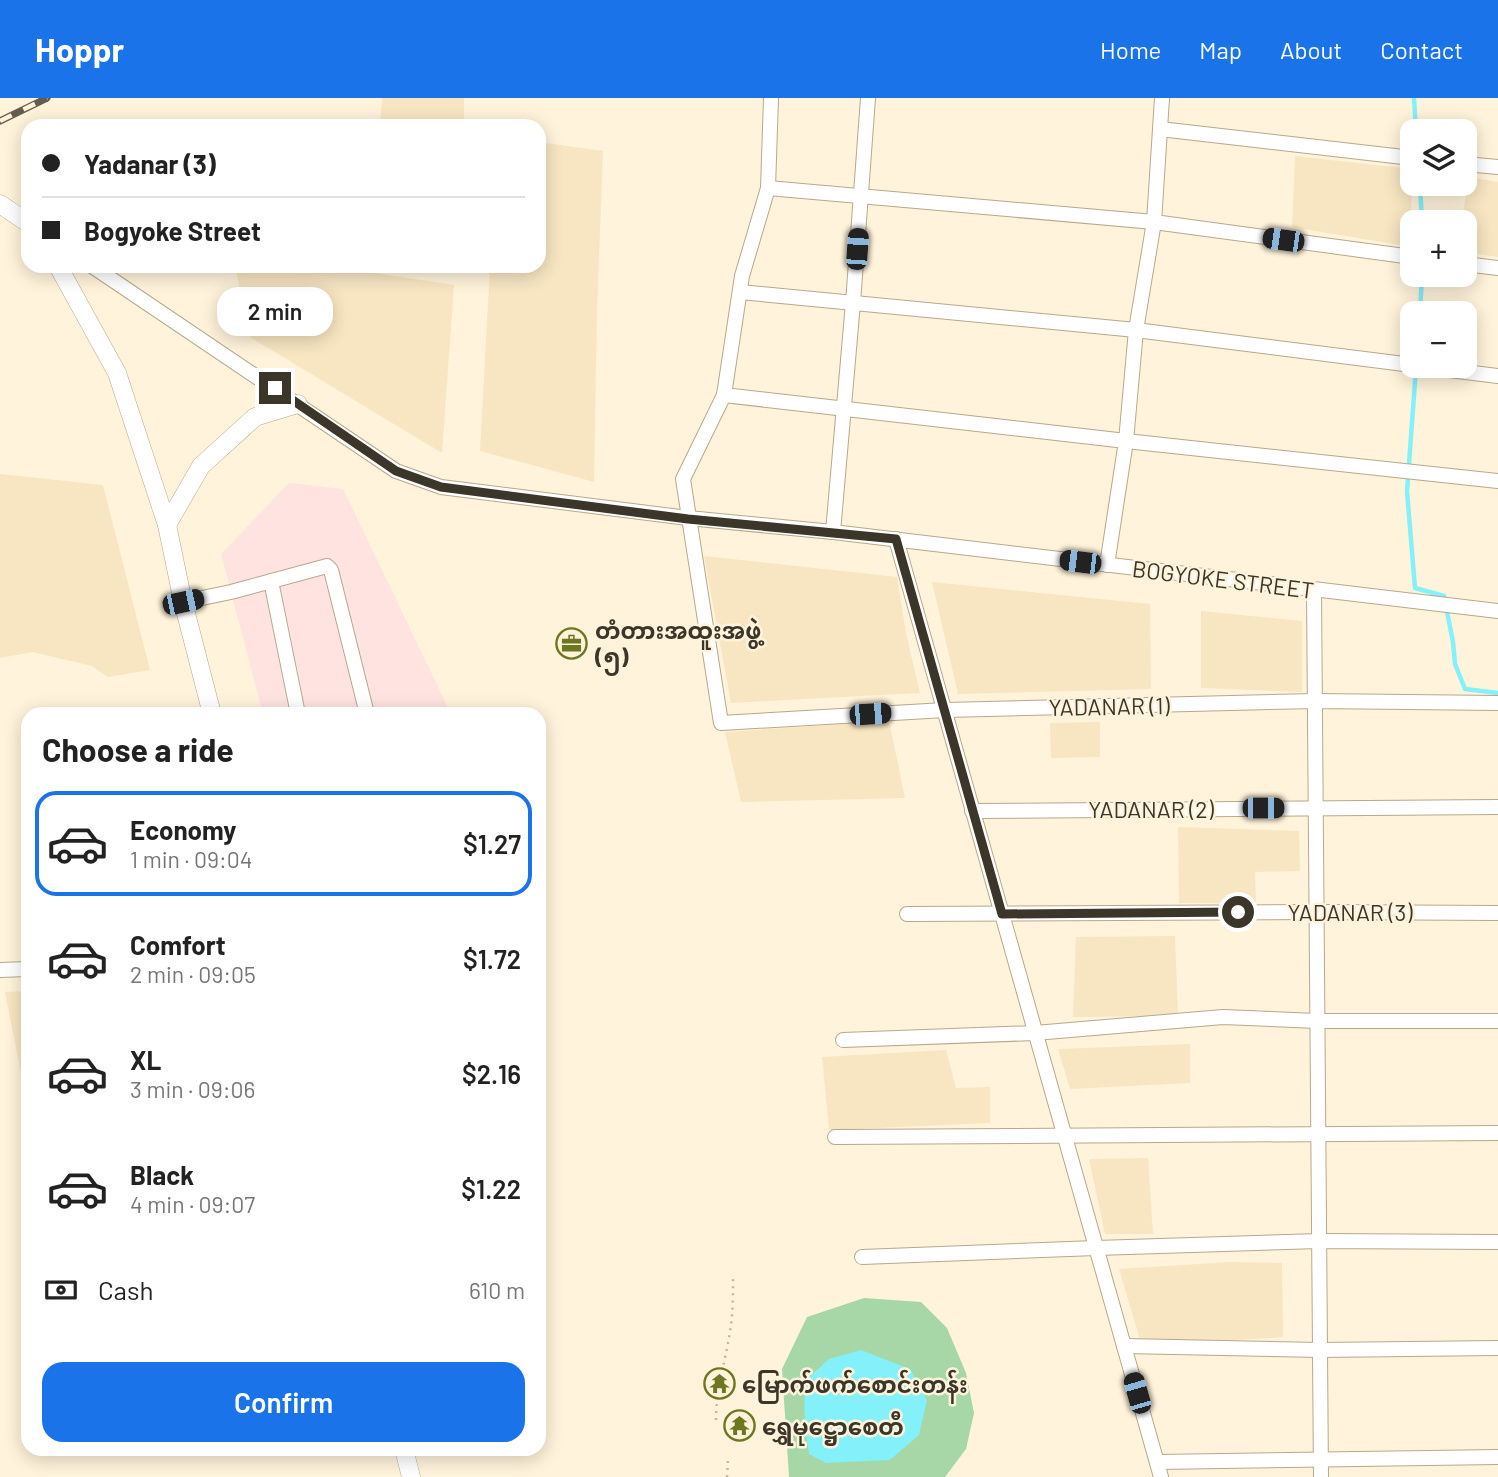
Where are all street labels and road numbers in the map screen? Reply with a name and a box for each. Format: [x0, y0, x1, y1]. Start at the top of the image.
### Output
street label: BOGYOKE STREET [1131, 554, 1315, 604]
street label: YADANAR (1) [1048, 691, 1171, 721]
street label: YADANAR (2) [1088, 795, 1215, 823]
street label: YADANAR (3) [1288, 898, 1413, 926]

